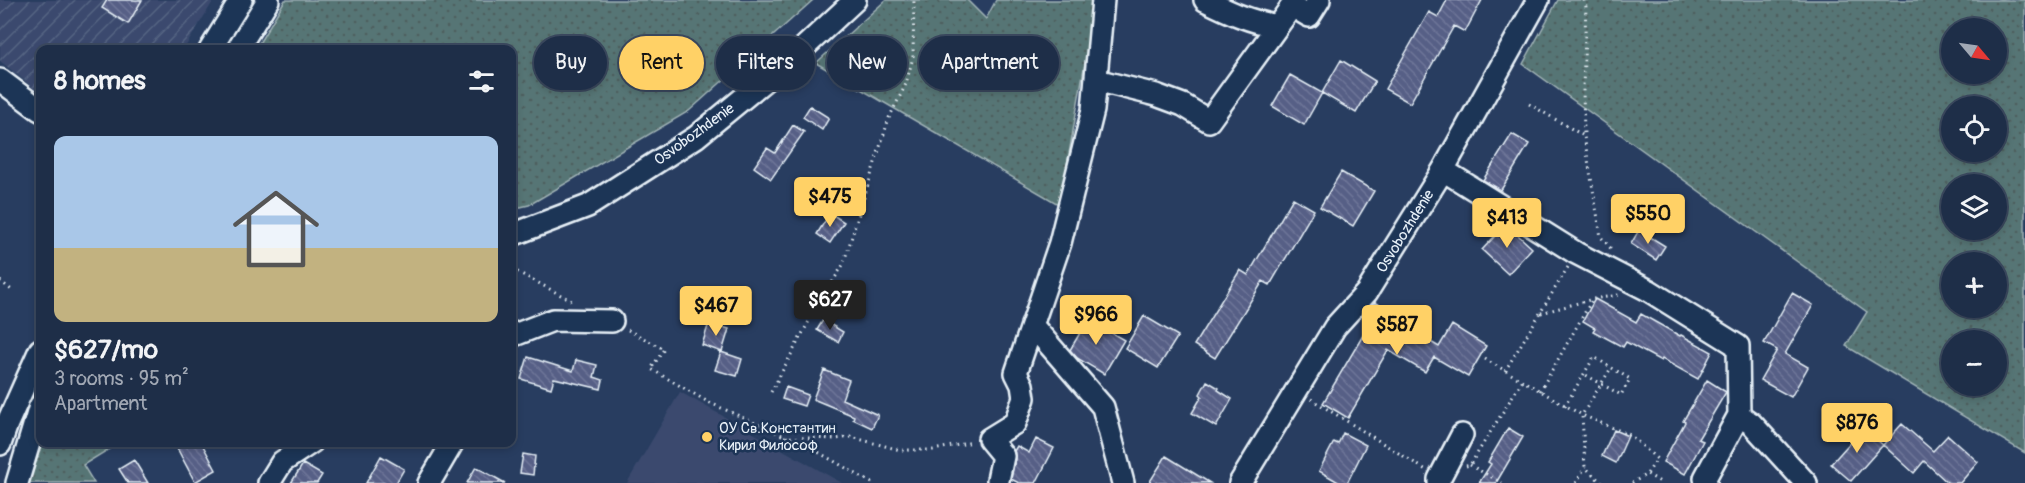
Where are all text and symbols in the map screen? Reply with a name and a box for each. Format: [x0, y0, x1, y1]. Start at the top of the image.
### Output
north arrow [1941, 18, 2007, 84]
map controls [1941, 18, 2007, 396]
chip: Buy [534, 36, 607, 90]
chip: Rent [619, 36, 704, 90]
chip: Filters [716, 36, 815, 90]
chip: New [827, 36, 907, 90]
chip: Apartment [919, 36, 1059, 90]
text: 8 homes [54, 65, 146, 97]
icon: filters [465, 65, 498, 98]
button: locate [1941, 96, 2007, 162]
street label: Osvobozhdenie [650, 99, 739, 170]
button: layers [1941, 174, 2007, 240]
icon: home [222, 175, 330, 283]
pin: $475 [794, 177, 866, 228]
text: $475 [808, 184, 852, 209]
street label: Osvobozhdenie [1372, 186, 1439, 276]
pin: $550 [1612, 194, 1684, 245]
pin: $413 [1471, 198, 1543, 249]
text: $550 [1625, 201, 1671, 226]
text: $413 [1486, 205, 1528, 230]
button: + [1941, 252, 2007, 318]
pin: $627 [794, 280, 866, 331]
pin: $467 [680, 286, 752, 337]
text: $627 [808, 287, 852, 312]
text: $467 [694, 293, 738, 318]
pin: $966 [1060, 295, 1132, 346]
text: $966 [1074, 302, 1118, 327]
pin: $587 [1361, 305, 1433, 356]
text: $587 [1376, 312, 1418, 337]
button: − [1941, 330, 2007, 396]
text: $627/mo [54, 334, 158, 366]
text: 3 rooms · 95 m² [54, 366, 189, 391]
text: Apartment [54, 391, 147, 416]
pin: $876 [1821, 403, 1893, 454]
text: $876 [1835, 410, 1879, 435]
place label: ОУ Св.Константин Кирил Философ [719, 419, 836, 455]
marker: ОУ Св.Константин Кирил Философ [700, 430, 714, 444]

